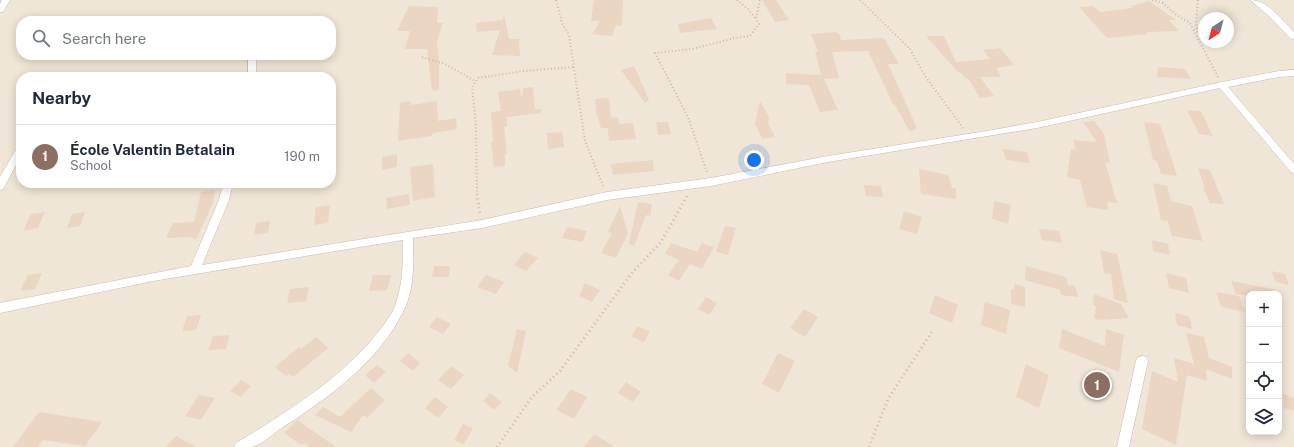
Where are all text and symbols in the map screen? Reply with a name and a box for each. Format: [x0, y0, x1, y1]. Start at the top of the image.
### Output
north arrow [1198, 12, 1234, 48]
search box [16, 16, 336, 60]
icon: search [30, 27, 52, 49]
text: Search here [62, 30, 146, 47]
text: Nearby [32, 88, 91, 108]
text: École Valentin Betalain [70, 141, 235, 158]
text: 1 [42, 149, 48, 164]
text: 190 m [284, 149, 320, 164]
your location [744, 150, 764, 170]
text: School [70, 158, 112, 173]
map controls [1246, 291, 1282, 435]
button: + [1246, 291, 1282, 327]
button: − [1246, 327, 1282, 363]
button: locate [1246, 363, 1282, 399]
pin: 1 [1084, 370, 1110, 400]
button: layers [1246, 399, 1282, 435]

